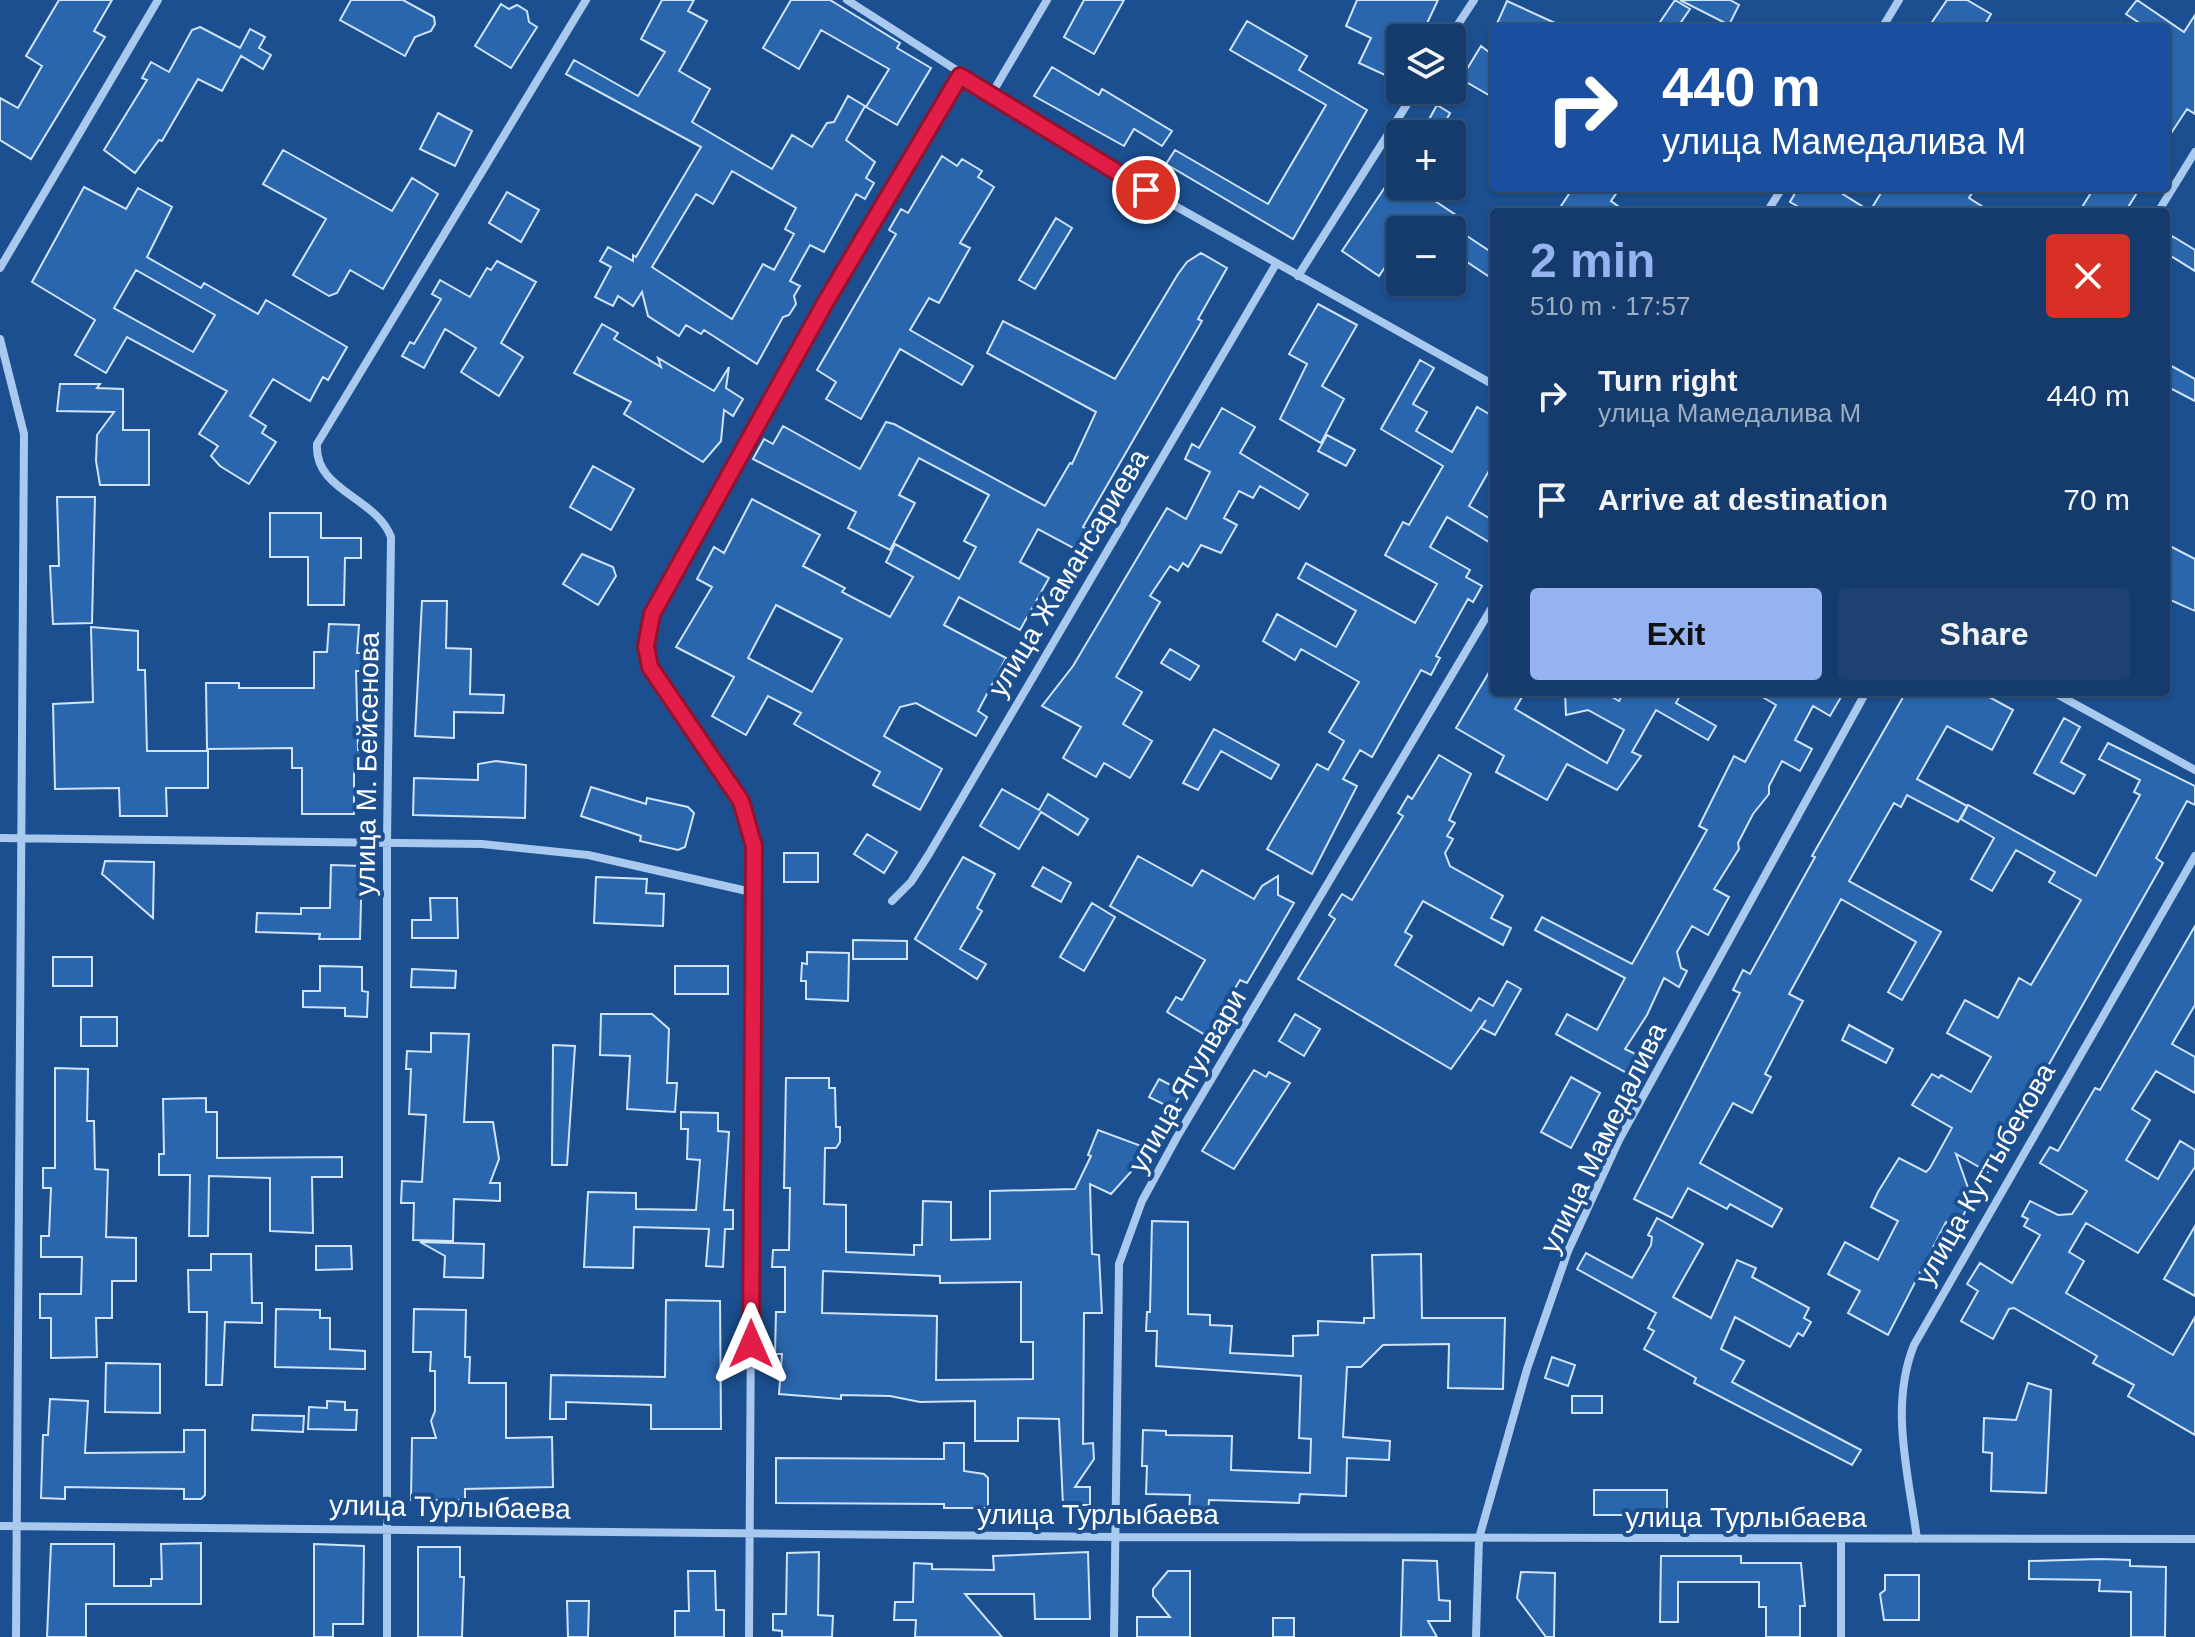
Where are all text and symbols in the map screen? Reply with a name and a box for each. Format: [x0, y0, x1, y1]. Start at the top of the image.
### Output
map controls [1386, 24, 1466, 296]
button: layers [1386, 24, 1466, 104]
text: 440 m [1662, 55, 1821, 118]
icon: right [1530, 56, 1634, 160]
button: + [1386, 120, 1466, 200]
text: улица Мамедалива М [1662, 121, 2026, 162]
pin [1112, 156, 1180, 224]
icon: arrive [1124, 168, 1168, 212]
button: − [1386, 216, 1466, 296]
text: 2 min [1530, 234, 1655, 287]
button: close [2046, 234, 2130, 318]
text: 510 m · 17:57 [1530, 291, 1690, 321]
text: Turn right [1598, 364, 1737, 397]
icon: right [1530, 374, 1574, 418]
text: 440 m [2047, 379, 2130, 412]
text: улица Мамедалива М [1598, 398, 1861, 428]
street label: улица Жамансариева [982, 443, 1154, 702]
icon: arrive [1530, 478, 1574, 522]
text: Arrive at destination [1598, 483, 1888, 516]
text: 70 m [2063, 483, 2130, 516]
button: Exit [1530, 588, 1822, 680]
button: Share [1838, 588, 2130, 680]
street label: улица М. Бейсенова [349, 631, 385, 896]
street label: улица Ягулвари [1122, 984, 1252, 1178]
street label: улица Мамедалива [1534, 1017, 1672, 1258]
street label: улица Куттыбекова [1909, 1057, 2061, 1290]
position arrow [709, 1302, 793, 1386]
street label: улица Турлыбаева [329, 1489, 572, 1525]
street label: улица Турлыбаева [977, 1499, 1219, 1530]
street label: улица Турлыбаева [1625, 1502, 1867, 1533]

